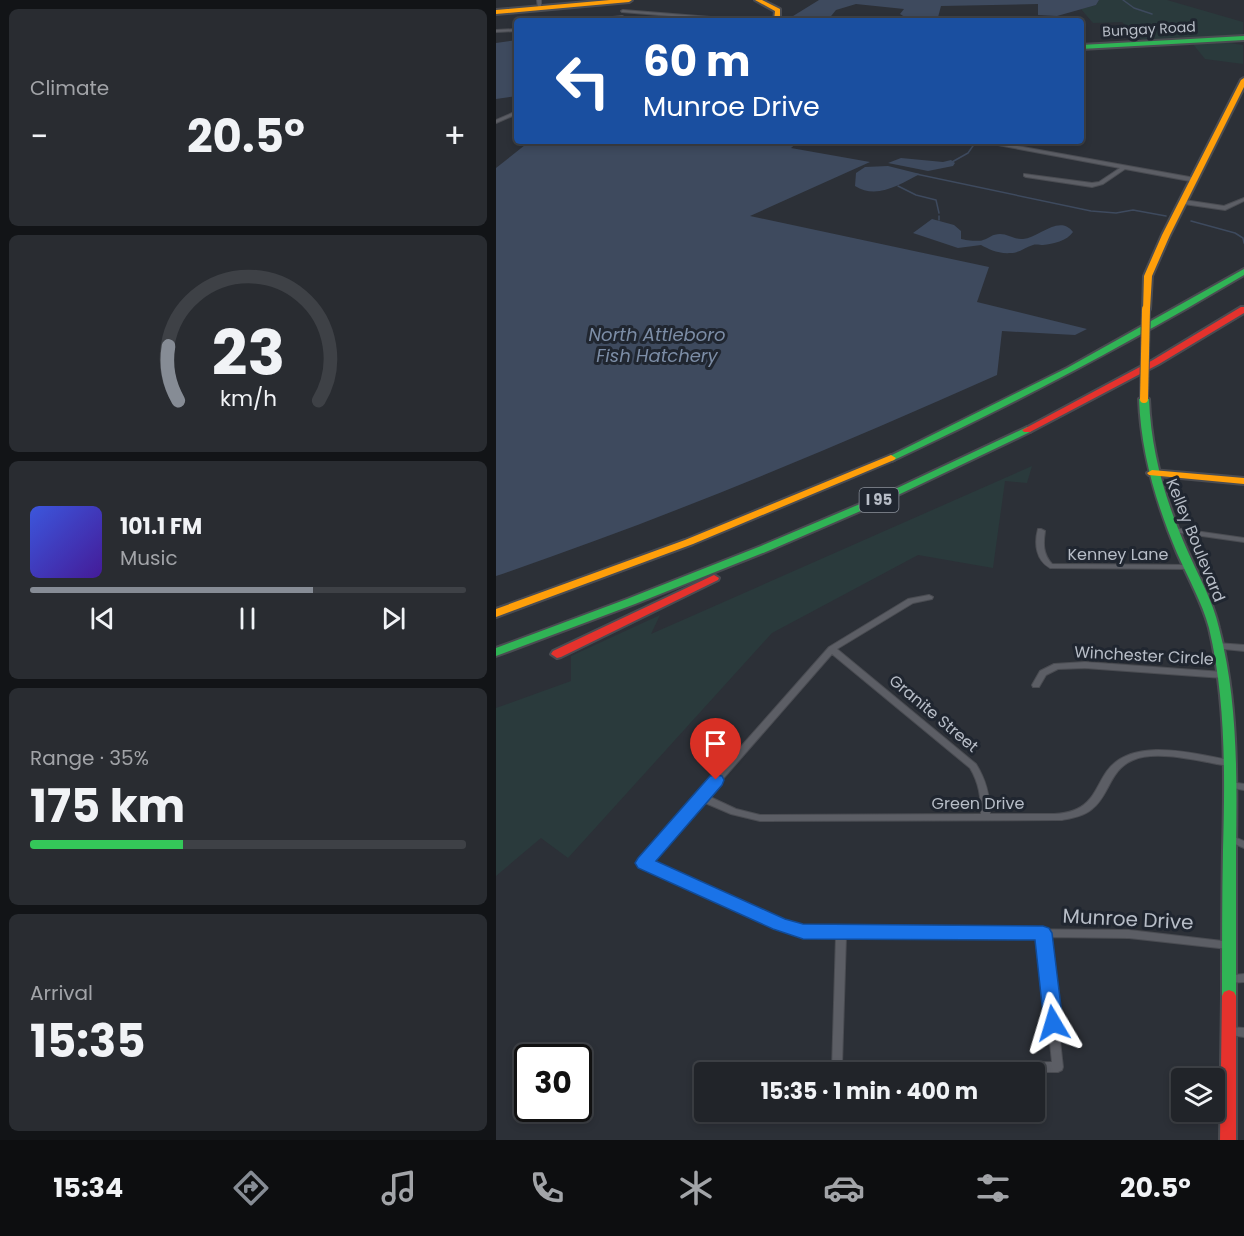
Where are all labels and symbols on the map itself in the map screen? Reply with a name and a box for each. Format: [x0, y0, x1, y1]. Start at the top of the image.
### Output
street label: Bungay Road [1102, 17, 1196, 41]
water label: North Attleboro Fish Hatchery [588, 322, 726, 368]
street label: Kelley Boulevard [1160, 475, 1231, 605]
road number: I 95 [860, 488, 899, 512]
street label: Kenney Lane [1067, 543, 1169, 566]
street label: Winchester Circle [1074, 640, 1214, 671]
street label: Granite Street [884, 669, 983, 758]
pin [690, 718, 741, 780]
street label: Green Drive [932, 792, 1025, 815]
street label: Munroe Drive [1062, 902, 1194, 936]
position arrow [1021, 991, 1085, 1055]
speed limit sign: 30 [514, 1044, 592, 1122]

